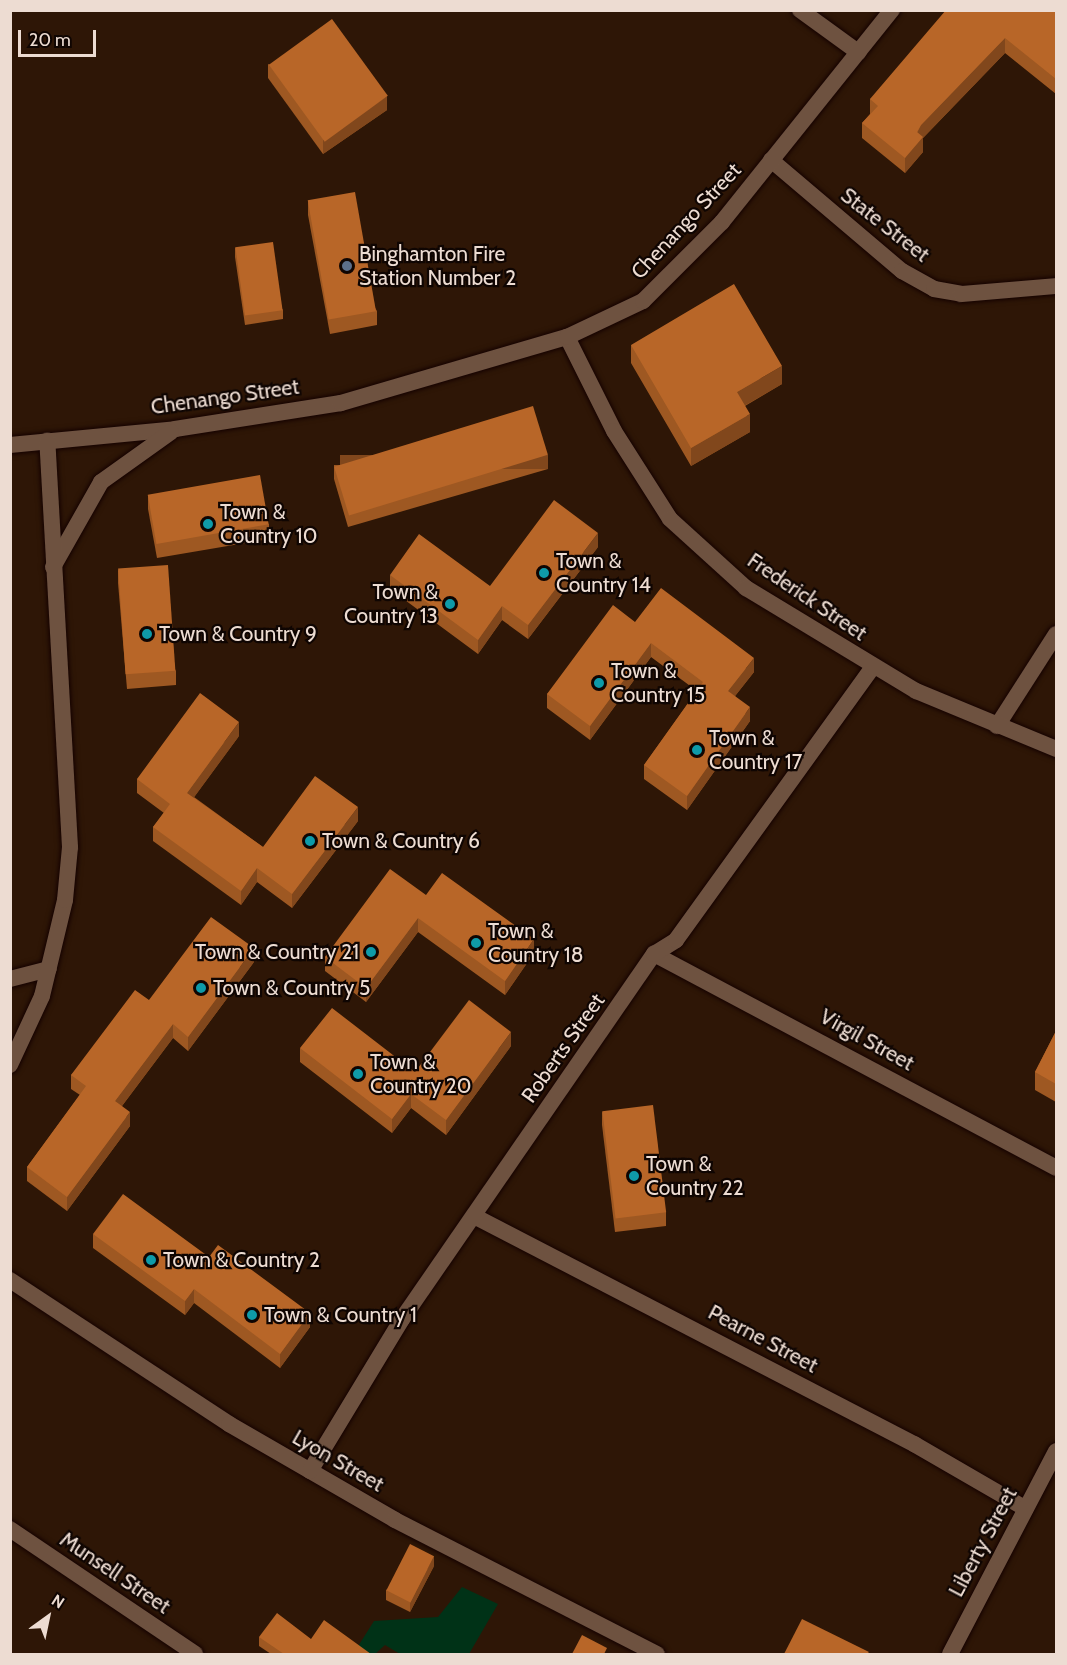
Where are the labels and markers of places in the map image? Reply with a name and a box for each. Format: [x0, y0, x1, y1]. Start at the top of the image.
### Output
place label: Binghamton Fire Station Number 2 [359, 241, 516, 291]
marker: Binghamton Fire Station Number 2 [340, 259, 354, 273]
place label: Town & Country 10 [220, 499, 317, 549]
marker: Town & Country 10 [201, 517, 215, 531]
place label: Town & Country 14 [556, 548, 651, 598]
marker: Town & Country 14 [537, 566, 551, 580]
place label: Town & Country 13 [344, 579, 438, 629]
marker: Town & Country 13 [443, 597, 457, 611]
place label: Town & Country 9 [159, 621, 317, 647]
marker: Town & Country 9 [140, 627, 154, 641]
place label: Town & Country 15 [611, 658, 705, 708]
marker: Town & Country 15 [592, 676, 606, 690]
place label: Town & Country 17 [709, 725, 802, 775]
marker: Town & Country 17 [690, 743, 704, 757]
place label: Town & Country 6 [322, 828, 480, 854]
marker: Town & Country 6 [303, 834, 317, 848]
place label: Town & Country 18 [488, 918, 583, 968]
marker: Town & Country 18 [469, 936, 483, 950]
place label: Town & Country 21 [195, 939, 359, 965]
marker: Town & Country 21 [364, 945, 378, 959]
place label: Town & Country 5 [213, 975, 370, 1001]
marker: Town & Country 5 [194, 981, 208, 995]
place label: Town & Country 20 [370, 1049, 471, 1099]
marker: Town & Country 20 [351, 1067, 365, 1081]
place label: Town & Country 22 [646, 1151, 744, 1201]
marker: Town & Country 22 [627, 1169, 641, 1183]
place label: Town & Country 2 [163, 1247, 320, 1273]
marker: Town & Country 2 [144, 1253, 158, 1267]
place label: Town & Country 1 [264, 1302, 417, 1328]
marker: Town & Country 1 [245, 1308, 259, 1322]

